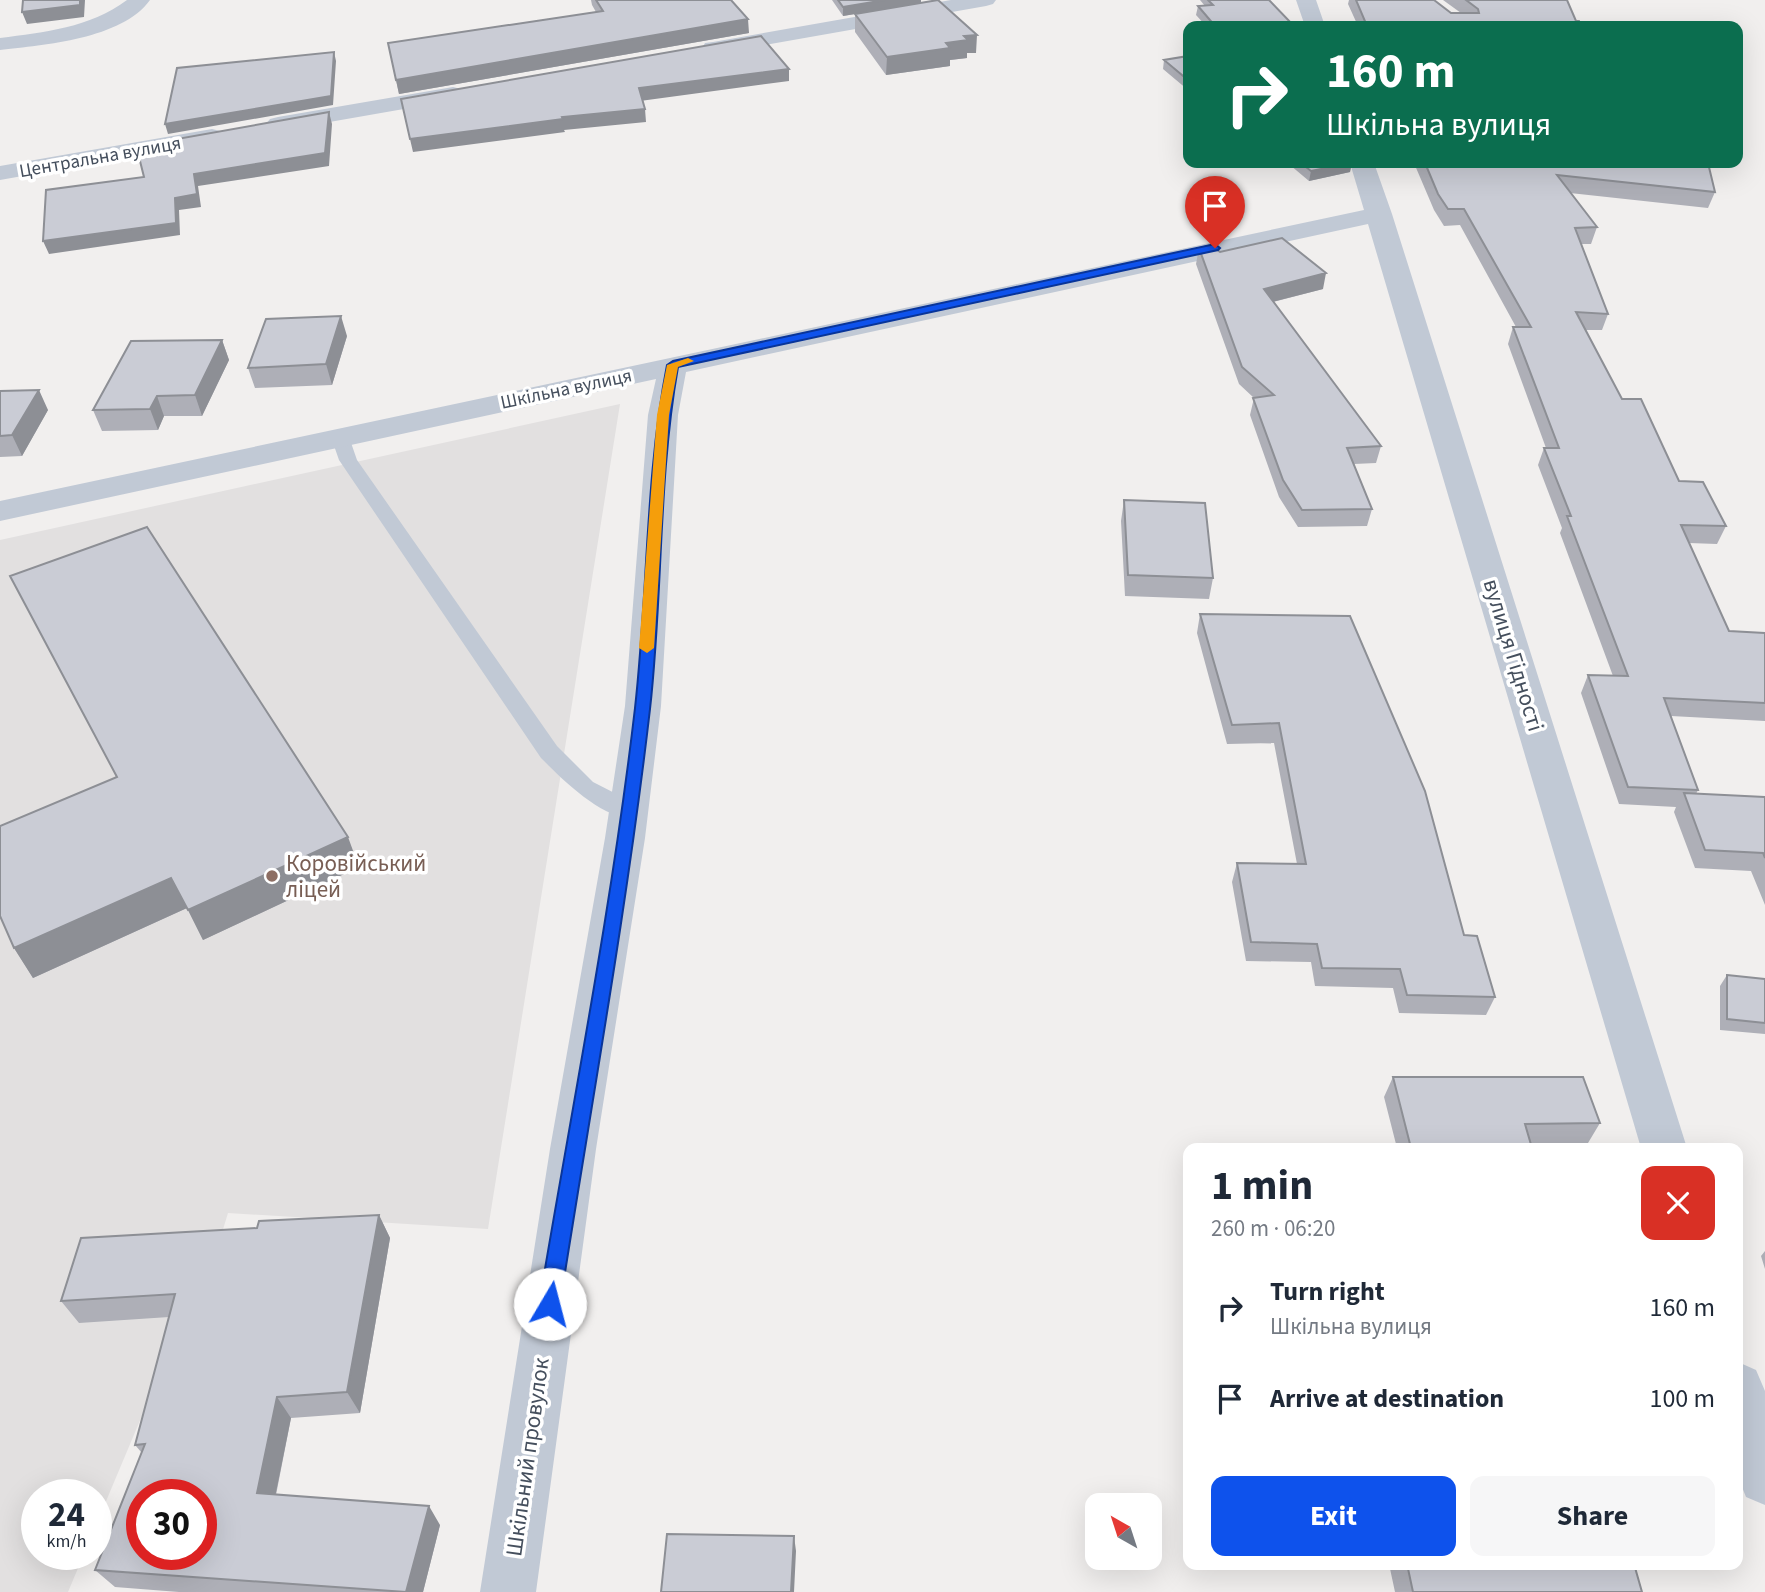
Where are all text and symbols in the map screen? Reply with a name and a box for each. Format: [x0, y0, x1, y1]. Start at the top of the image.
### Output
text: 160 m [1326, 37, 1455, 107]
icon: right [1211, 49, 1302, 140]
text: Шкільна вулиця [1326, 102, 1551, 148]
street label: Центральна вулиця [17, 130, 183, 185]
pin [1185, 176, 1245, 248]
icon: arrive [1196, 187, 1234, 225]
street label: Шкільна вулиця [498, 362, 635, 417]
street label: вулиця Гідності [1475, 575, 1552, 735]
place label: Коровійський ліцей [286, 847, 426, 906]
marker: Коровійський ліцей [264, 868, 280, 884]
text: 1 min [1211, 1156, 1313, 1216]
button: close [1641, 1166, 1715, 1240]
text: 260 m · 06:20 [1211, 1212, 1335, 1245]
position arrow [513, 1267, 587, 1341]
text: Turn right [1270, 1273, 1385, 1310]
icon: right [1211, 1289, 1249, 1327]
text: 160 m [1649, 1289, 1715, 1326]
text: Шкільна вулиця [1270, 1310, 1432, 1343]
street label: Шкільний провулок [497, 1355, 558, 1559]
icon: arrive [1211, 1380, 1249, 1418]
text: Arrive at destination [1270, 1380, 1504, 1417]
text: 100 m [1649, 1380, 1715, 1417]
button: Exit [1211, 1476, 1456, 1556]
button: Share [1470, 1476, 1715, 1556]
speed limit sign: 30 [126, 1479, 217, 1570]
text: 24 [48, 1490, 85, 1540]
north arrow [1085, 1493, 1162, 1570]
map controls [1085, 1493, 1162, 1570]
text: km/h [47, 1529, 86, 1554]

